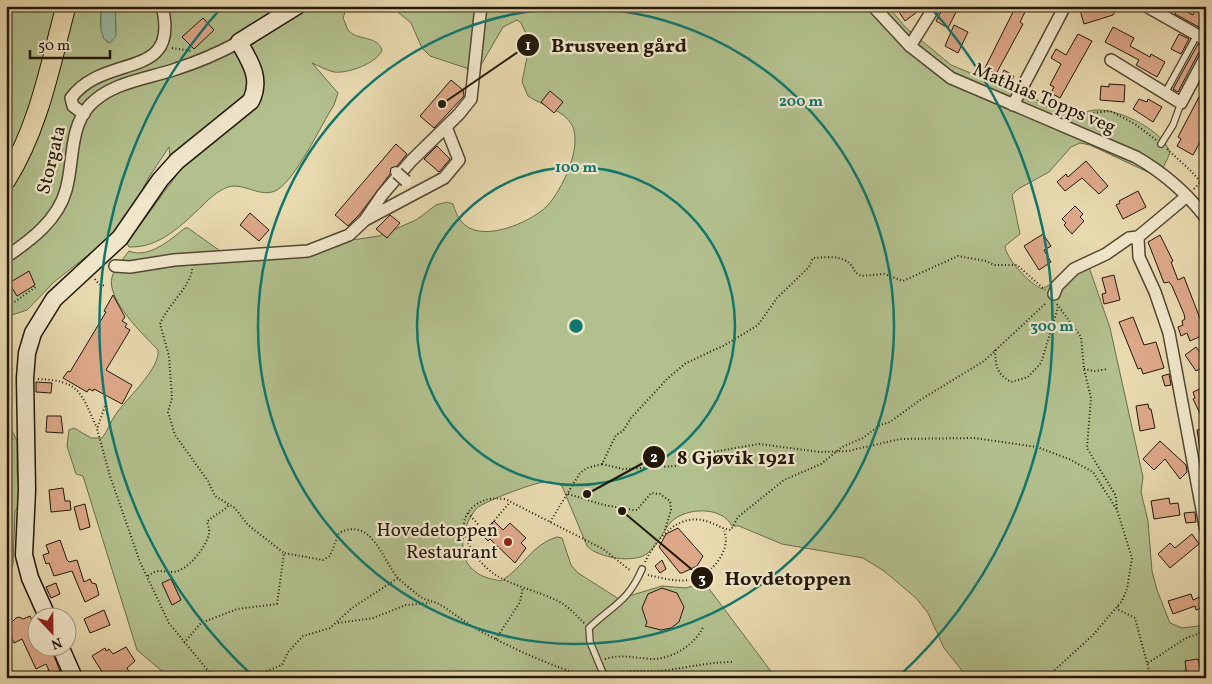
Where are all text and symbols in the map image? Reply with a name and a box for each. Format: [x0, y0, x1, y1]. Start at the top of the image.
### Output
callout: Brusveen gård [516, 27, 697, 62]
scale bar [30, 28, 110, 60]
text: Brusveen gård [551, 33, 687, 61]
text: 50 m [38, 36, 70, 57]
text: 1 [525, 36, 531, 57]
street label: Mathias Topps veg [969, 57, 1119, 141]
text: 200 m [779, 92, 823, 113]
street label: Storgata [31, 123, 73, 197]
text: 100 m [555, 158, 598, 179]
centre of rings [567, 317, 585, 335]
text: 300 m [1030, 317, 1074, 338]
callout: 8 Gjøvik 1921 [642, 439, 805, 474]
text: 8 Gjøvik 1921 [677, 445, 795, 473]
text: 2 [650, 448, 658, 469]
place label: Hovedetoppen Restaurant [376, 518, 498, 566]
marker: Hovedetoppen Restaurant [502, 536, 514, 548]
callout: Hovdetoppen [689, 560, 861, 595]
text: Hovdetoppen [724, 566, 852, 594]
text: 3 [698, 569, 706, 590]
north arrow [28, 606, 78, 656]
text: N [48, 632, 65, 653]

